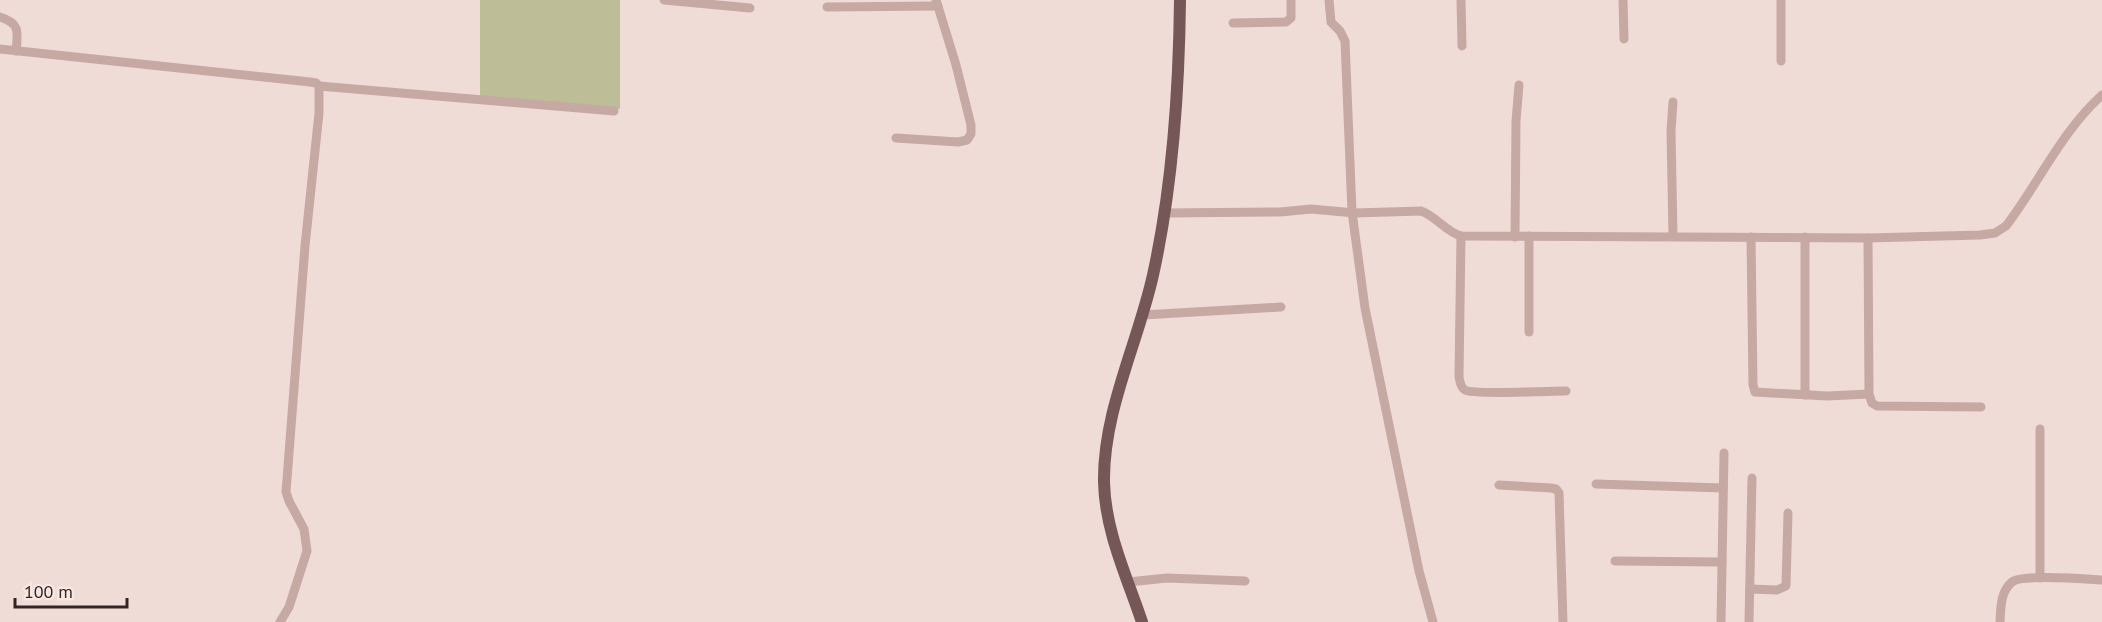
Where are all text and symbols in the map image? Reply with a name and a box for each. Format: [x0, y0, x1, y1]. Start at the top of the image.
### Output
scale bar [15, 571, 128, 609]
text: 100 m [24, 580, 73, 603]

